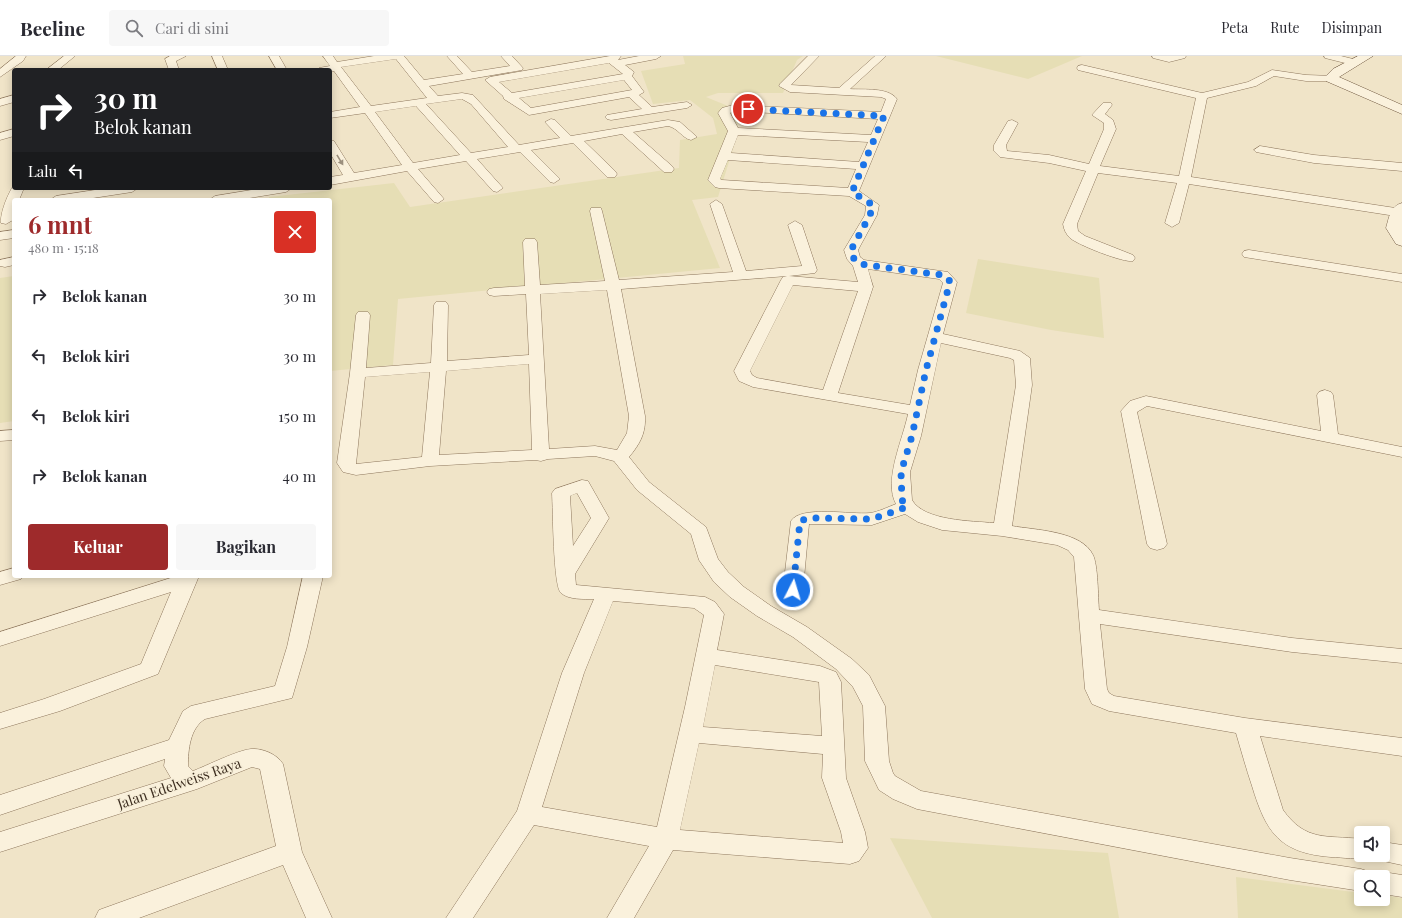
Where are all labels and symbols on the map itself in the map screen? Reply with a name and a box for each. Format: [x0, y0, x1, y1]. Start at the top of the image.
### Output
pin [731, 92, 765, 126]
one-way arrow [337, 154, 344, 166]
position arrow [772, 569, 814, 611]
street label: Jalan Edelweiss Raya [114, 753, 243, 813]

